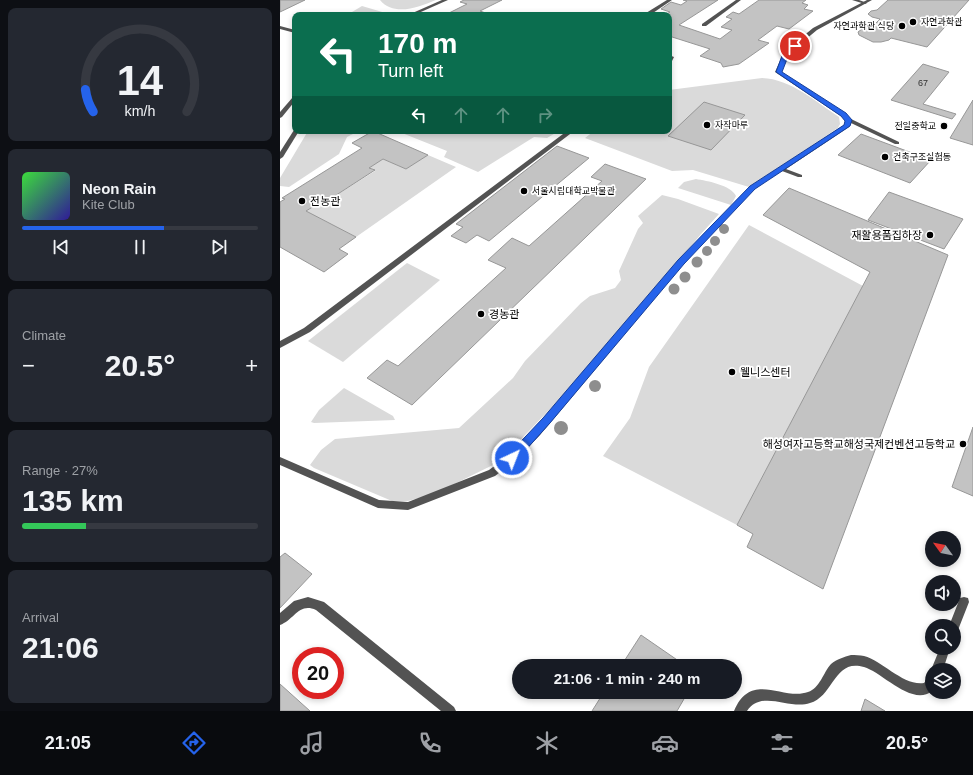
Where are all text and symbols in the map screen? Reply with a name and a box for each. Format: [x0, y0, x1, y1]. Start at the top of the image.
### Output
place label: 자연과학관 [921, 16, 963, 27]
marker: 자연과학관 [908, 17, 918, 27]
place label: 자연과학관 식당 [834, 20, 895, 31]
marker: 자연과학관 식당 [897, 21, 907, 31]
icon: left [312, 28, 364, 80]
text: 170 m [378, 28, 457, 59]
pin [778, 29, 812, 63]
icon: arrive [784, 35, 806, 57]
text: 14 [117, 57, 163, 104]
text: Turn left [378, 61, 443, 81]
house number: 67 [918, 78, 928, 88]
text: km/h [125, 103, 156, 119]
icon: left [408, 104, 430, 126]
icon: ahead [450, 104, 472, 126]
icon: ahead [492, 104, 514, 126]
icon: right [534, 104, 556, 126]
marker: 자작마루 [702, 120, 712, 130]
place label: 자작마루 [715, 120, 748, 130]
place label: 전일중학교 [895, 120, 936, 131]
marker: 전일중학교 [939, 121, 949, 131]
marker: 건축구조실험동 [880, 152, 890, 162]
place label: 건축구조실험동 [893, 152, 951, 162]
text: Neon Rain [82, 180, 156, 197]
place label: 서울시립대학교박물관 [532, 185, 616, 196]
marker: 서울시립대학교박물관 [519, 186, 529, 196]
place label: 전농관 [310, 195, 340, 207]
marker: 전농관 [297, 196, 307, 206]
text: Kite Club [82, 197, 135, 212]
place label: 재활용품집하장 [851, 229, 922, 241]
marker: 재활용품집하장 [925, 230, 935, 240]
icon: previous [50, 236, 72, 258]
icon: pause [129, 236, 151, 258]
icon: next [208, 236, 230, 258]
place label: 경농관 [489, 308, 519, 320]
marker: 경농관 [476, 309, 486, 319]
text: Climate [22, 328, 66, 343]
text: 20.5° [105, 349, 175, 382]
text: − [22, 353, 35, 378]
text: + [245, 353, 258, 378]
place label: 웰니스센터 [740, 366, 791, 378]
marker: 웰니스센터 [727, 367, 737, 377]
position arrow [491, 437, 533, 479]
place label: 해성여자고등학교해성국제컨벤션고등학교 [763, 438, 955, 450]
marker: 해성여자고등학교해성국제컨벤션고등학교 [958, 439, 968, 449]
text: Range · 27% [22, 463, 98, 478]
text: 135 km [22, 484, 124, 517]
north arrow [925, 531, 961, 567]
map controls [925, 531, 961, 699]
button: sound [925, 575, 961, 611]
text: Arrival [22, 610, 59, 625]
button: search [925, 619, 961, 655]
text: 21:06 [22, 631, 99, 664]
speed limit sign: 20 [292, 647, 344, 699]
button: layers [925, 663, 961, 699]
text: 21:06 · 1 min · 240 m [554, 670, 700, 687]
icon: directions [180, 729, 208, 757]
icon: music [298, 729, 326, 757]
icon: phone [416, 729, 444, 757]
icon: climate [533, 729, 561, 757]
icon: car [651, 729, 679, 757]
icon: filters [768, 729, 796, 757]
text: 21:05 [45, 733, 91, 753]
text: 20.5° [886, 733, 928, 753]

